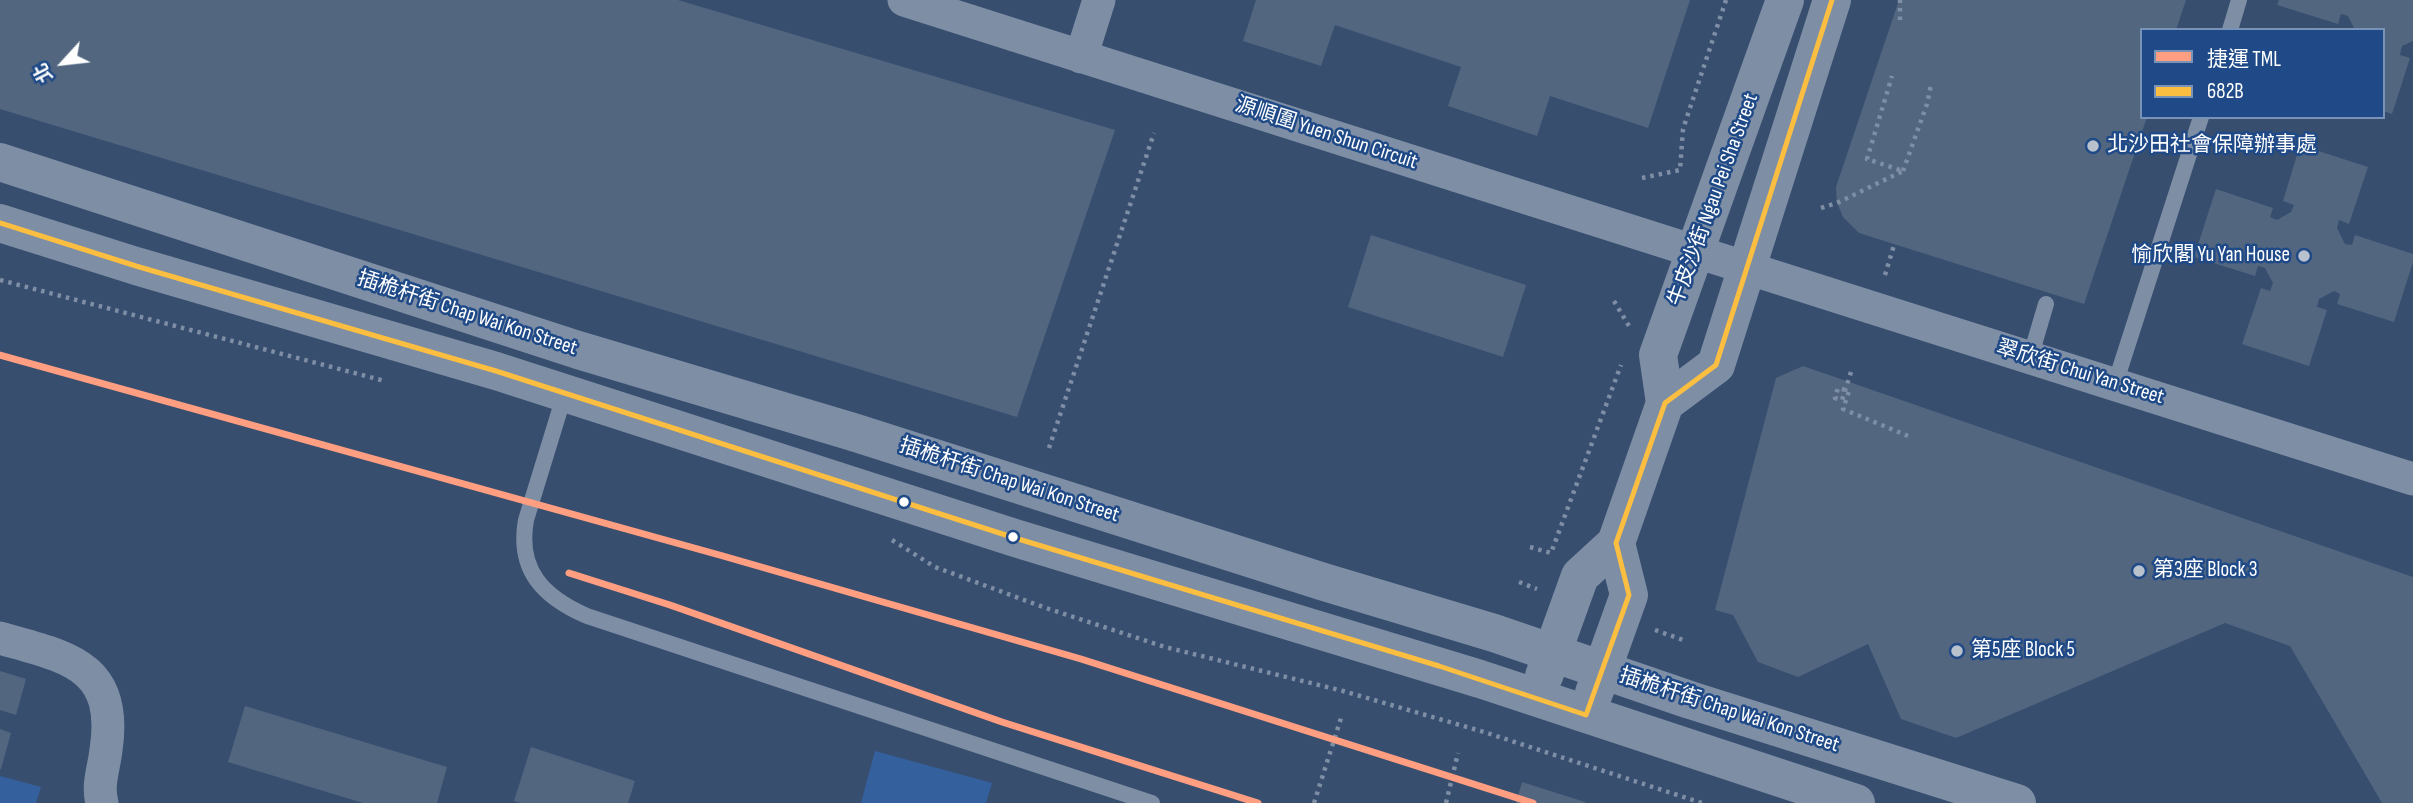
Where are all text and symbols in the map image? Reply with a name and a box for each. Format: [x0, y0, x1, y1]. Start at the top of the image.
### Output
north arrow [28, 28, 98, 98]
legend [2140, 28, 2385, 119]
text: 捷運 TML [2207, 47, 2281, 72]
text: 北 [29, 59, 58, 86]
text: 682B [2207, 79, 2244, 104]
street label: 牛皮沙街 Ngau Pei Sha Street [1664, 90, 1764, 310]
street label: 源順圍 Yuen Shun Circuit [1232, 93, 1420, 175]
place label: 北沙田社會保障辦事處 [2107, 133, 2317, 159]
marker: 北沙田社會保障辦事處 [2085, 138, 2101, 154]
place label: 愉欣閣 Yu Yan House [2131, 243, 2290, 269]
marker: 愉欣閣 Yu Yan House [2296, 248, 2312, 264]
street label: 插桅杆街 Chap Wai Kon Street [354, 267, 580, 361]
street label: 翠欣街 Chui Yan Street [1993, 335, 2167, 411]
street label: 插桅杆街 Chap Wai Kon Street [896, 434, 1122, 528]
unlabelled marker [897, 495, 911, 509]
unlabelled marker [1006, 530, 1020, 544]
place label: 第3座 Block 3 [2153, 558, 2258, 584]
marker: 第3座 Block 3 [2131, 563, 2147, 579]
place label: 第5座 Block 5 [1971, 638, 2075, 664]
marker: 第5座 Block 5 [1949, 643, 1965, 659]
street label: 插桅杆街 Chap Wai Kon Street [1616, 664, 1842, 758]

